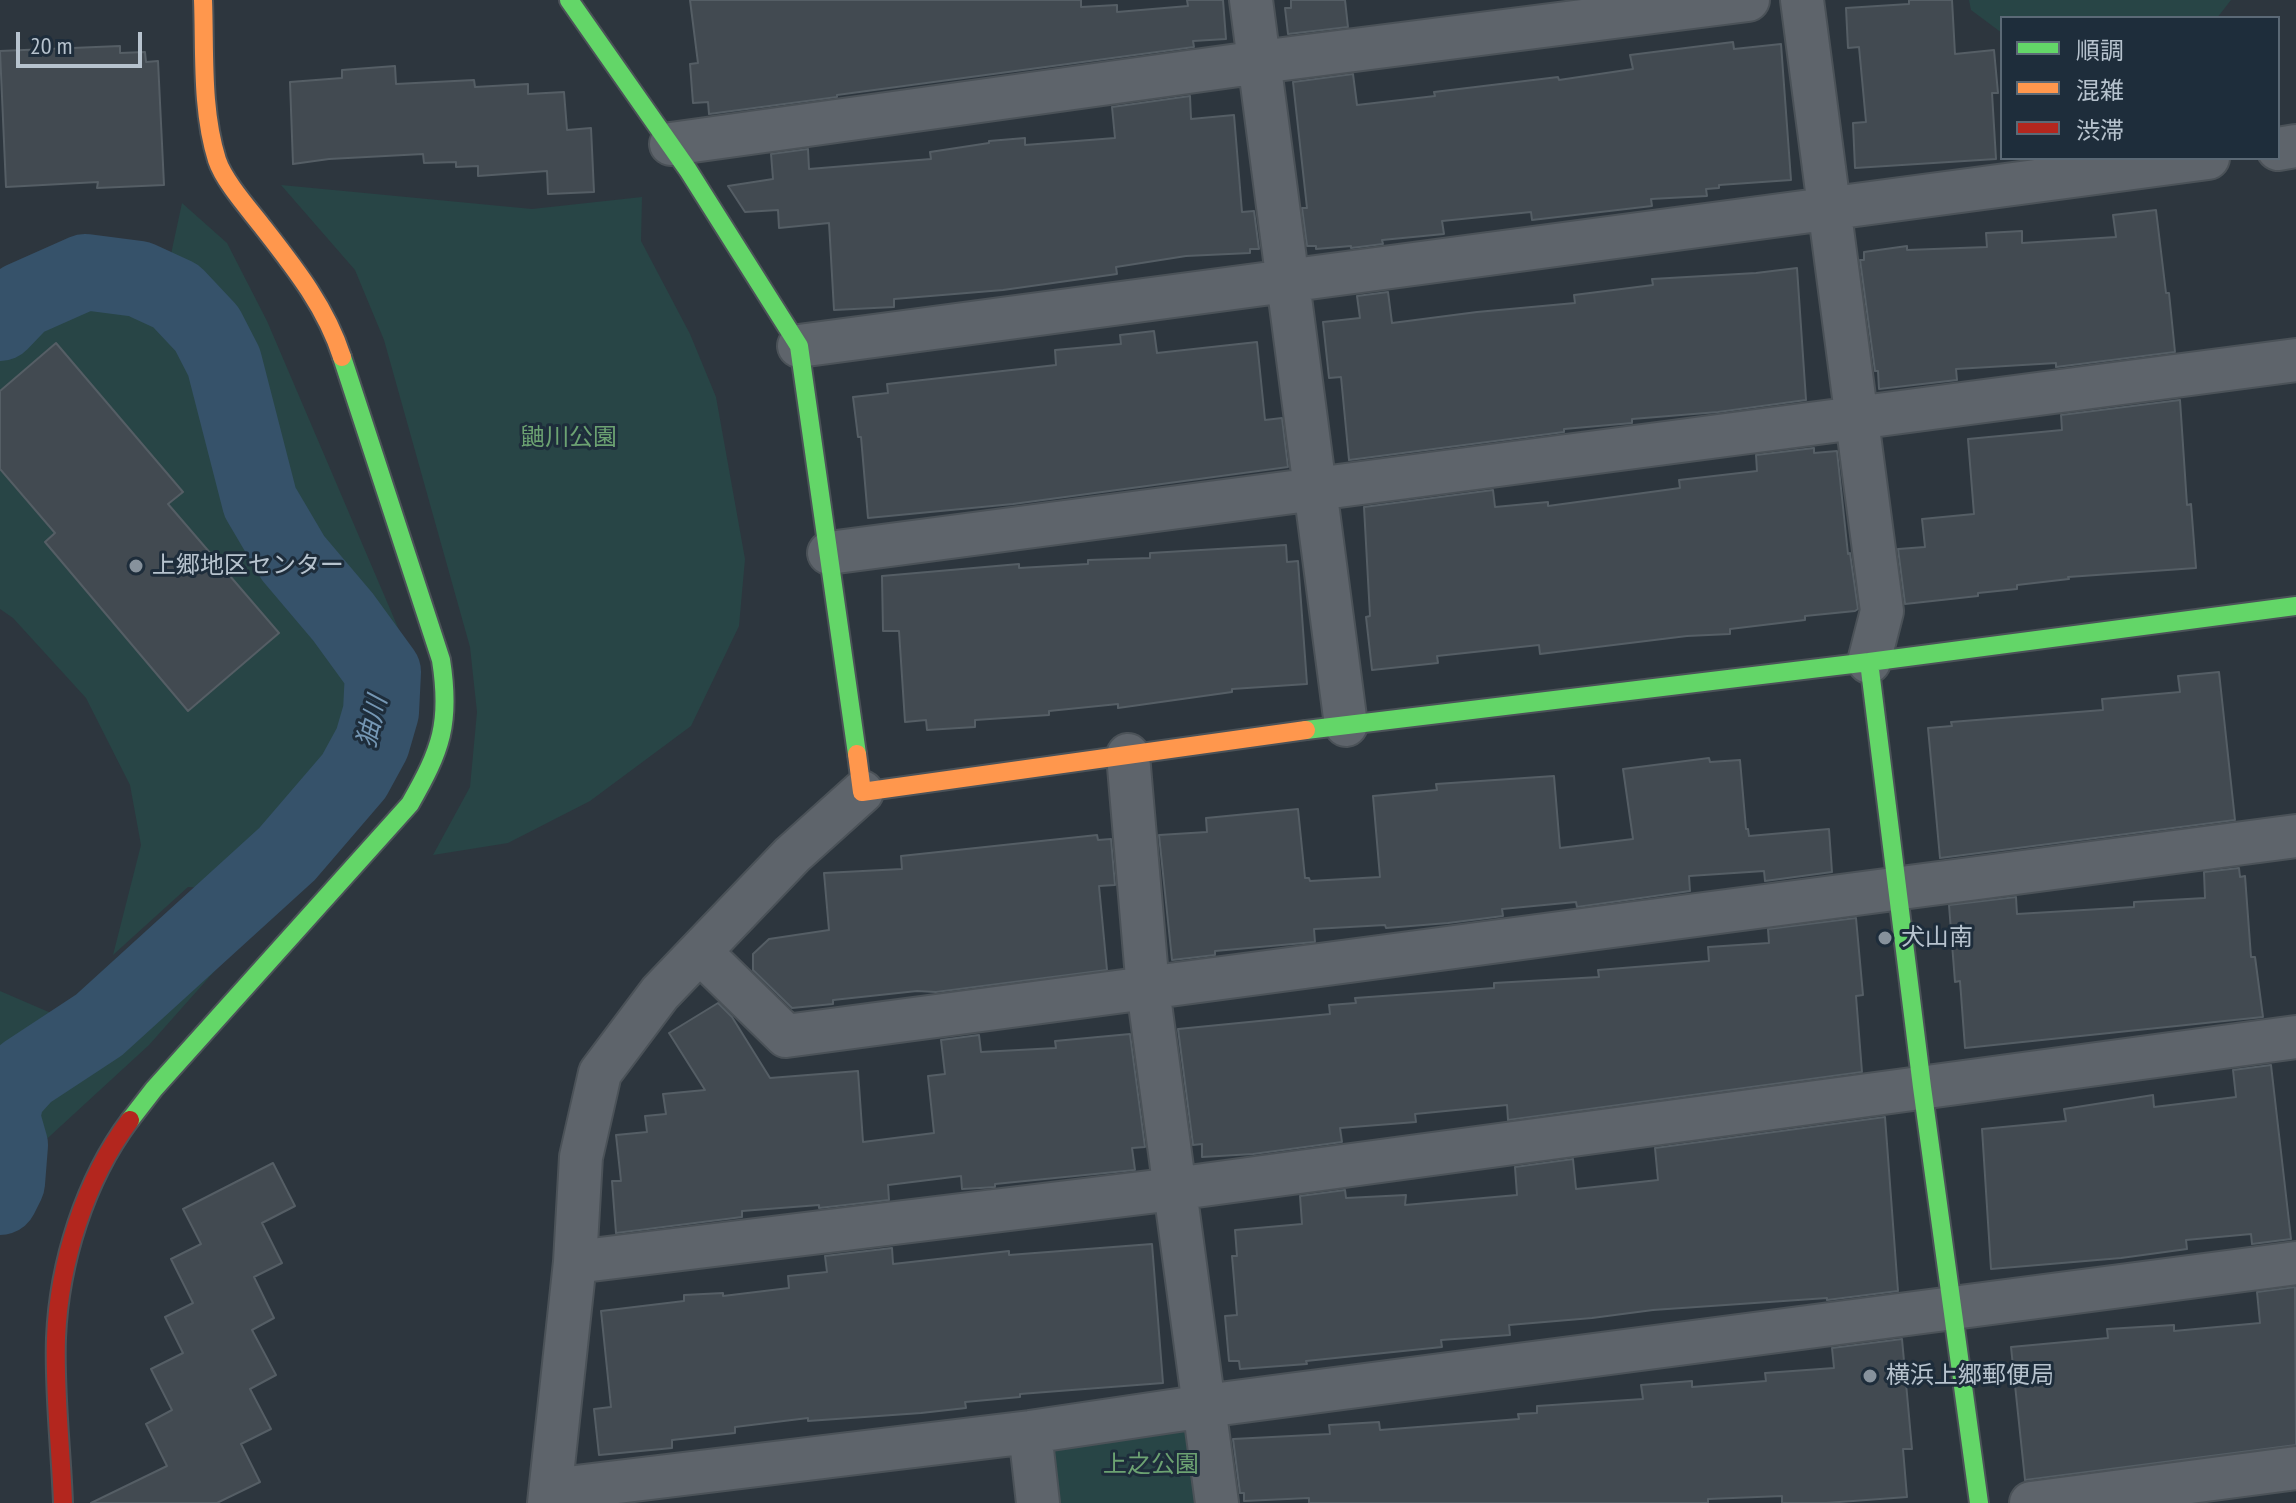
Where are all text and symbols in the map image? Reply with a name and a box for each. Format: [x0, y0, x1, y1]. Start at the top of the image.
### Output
scale bar [20, 16, 146, 66]
legend [2000, 16, 2280, 160]
text: 20 m [30, 30, 72, 61]
text: 順調 [2076, 35, 2124, 66]
text: 混雑 [2076, 75, 2124, 106]
text: 渋滞 [2076, 115, 2124, 146]
park label: 鼬川公園 [521, 424, 617, 452]
place label: 上郷地区センター [152, 552, 344, 580]
marker: 上郷地区センター [127, 557, 145, 575]
water label: 㹨川 [352, 693, 394, 751]
place label: 犬山南 [1901, 924, 1973, 952]
marker: 犬山南 [1876, 929, 1894, 947]
place label: 横浜上郷郵便局 [1886, 1362, 2054, 1390]
marker: 横浜上郷郵便局 [1861, 1367, 1879, 1385]
park label: 上之公園 [1103, 1451, 1199, 1479]

